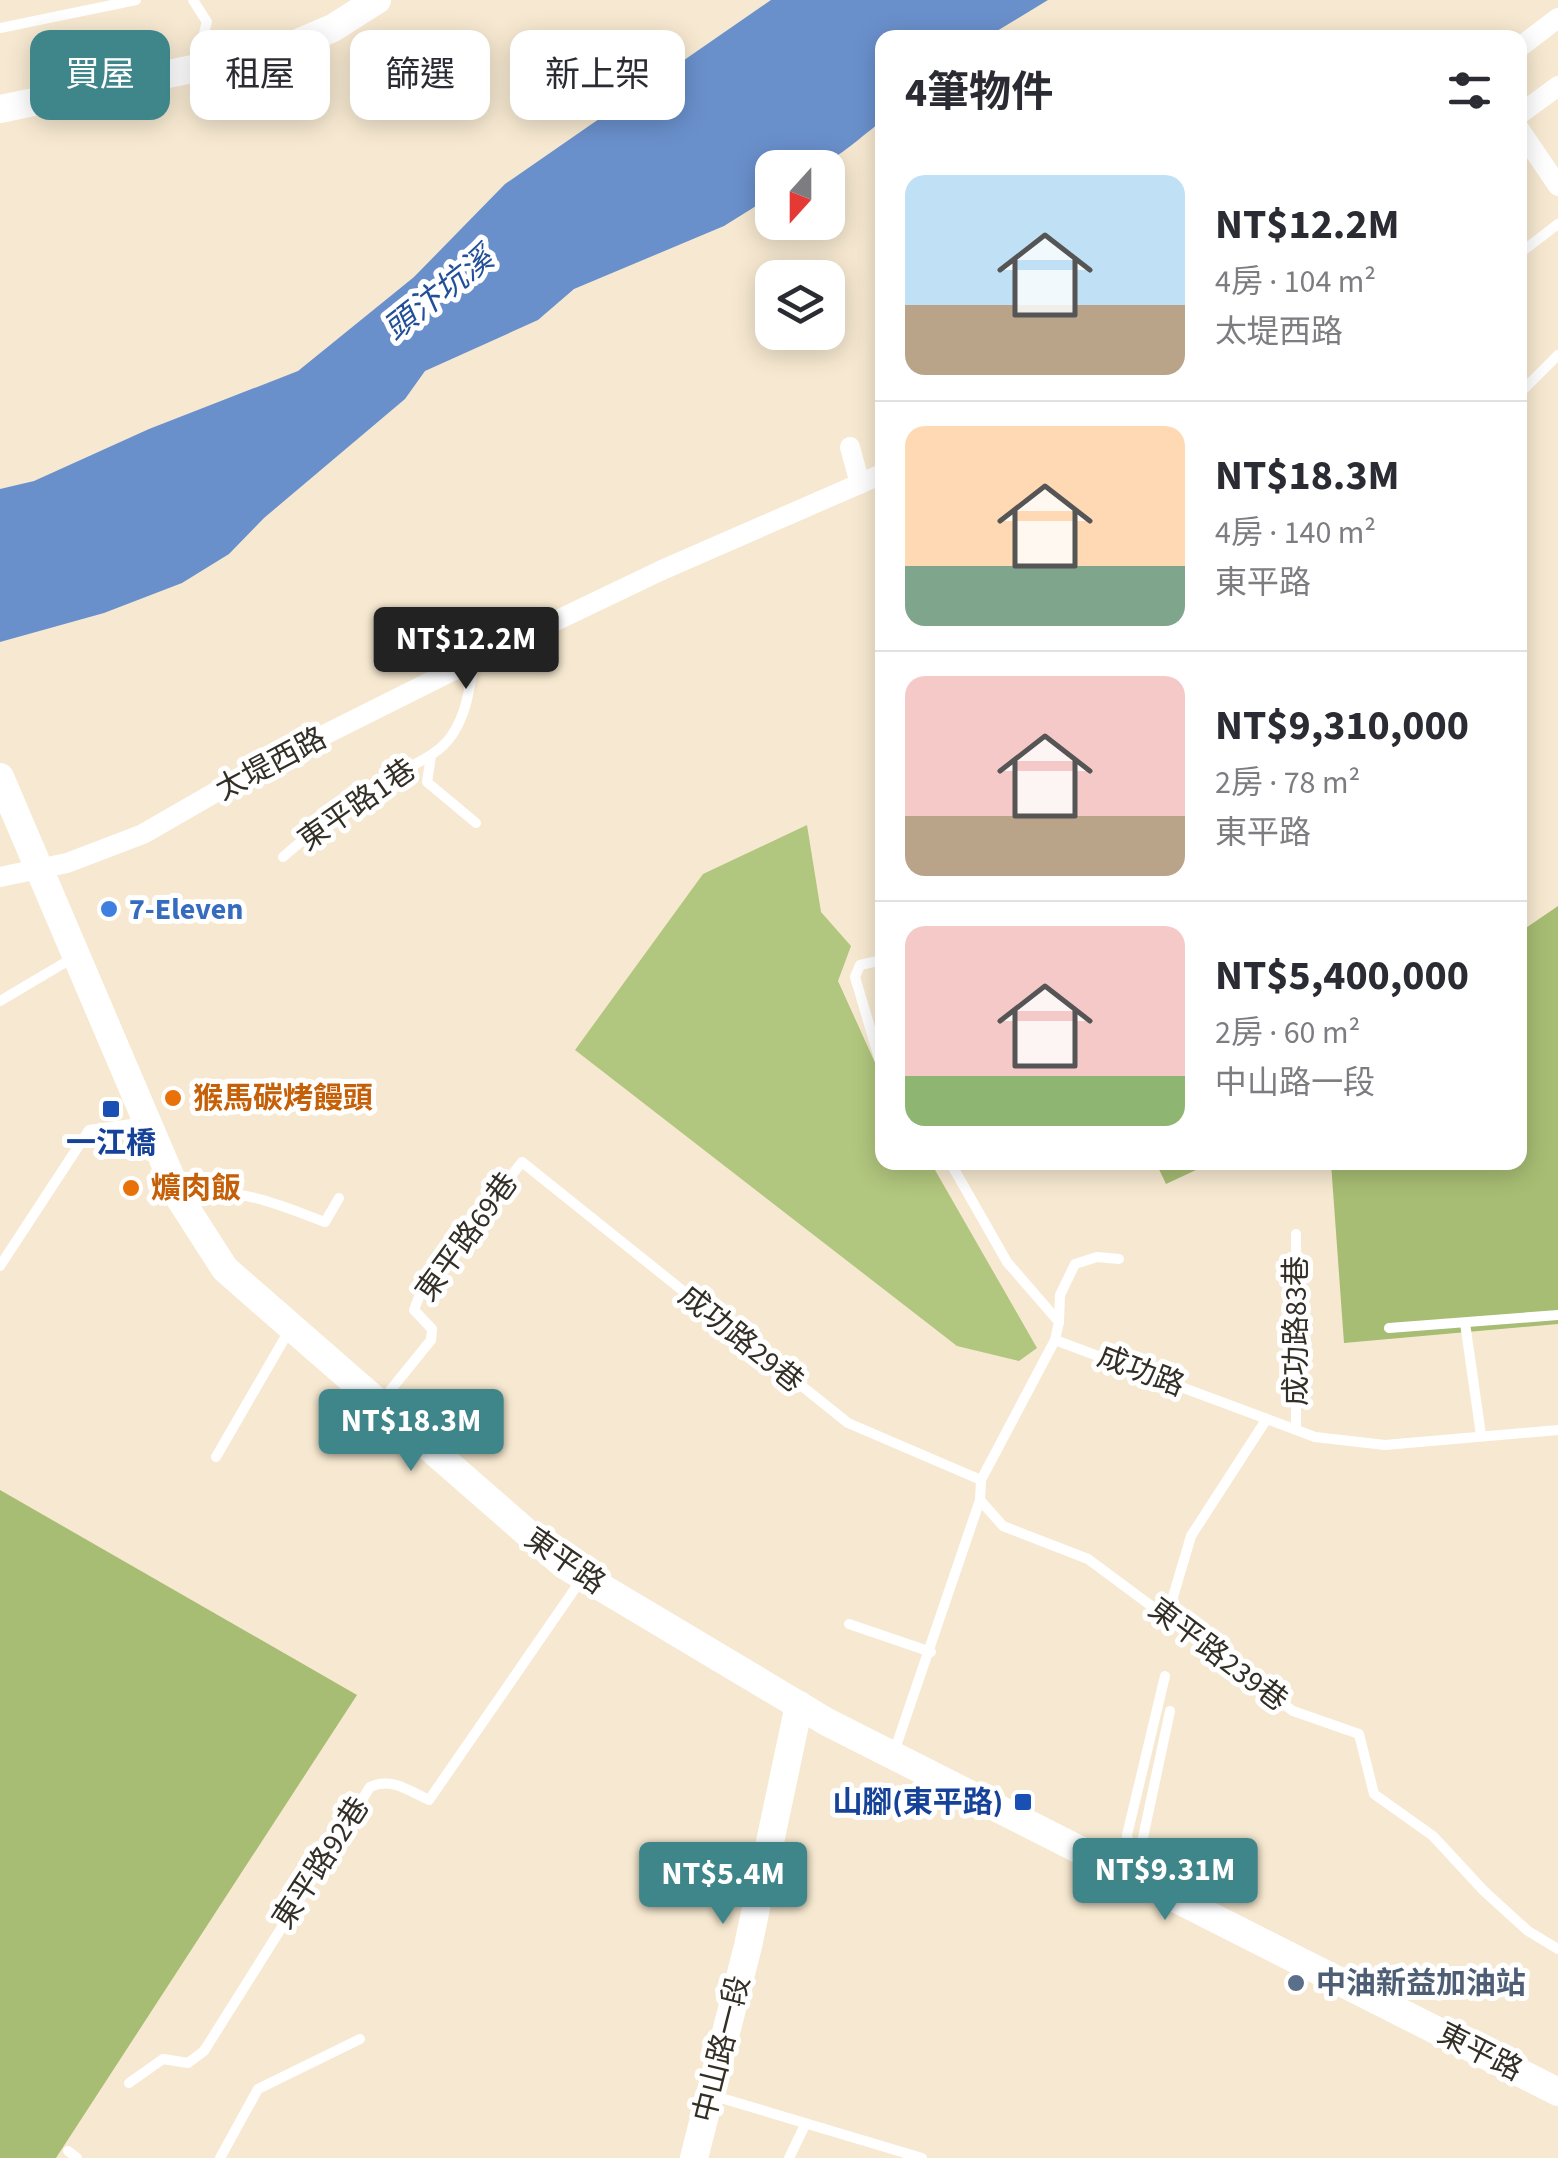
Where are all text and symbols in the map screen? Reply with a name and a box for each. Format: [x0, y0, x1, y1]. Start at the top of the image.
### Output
chip: 買屋 [30, 30, 170, 120]
chip: 租屋 [190, 30, 330, 120]
chip: 篩選 [350, 30, 490, 120]
chip: 新上架 [510, 30, 685, 120]
text: 4筆物件 [905, 63, 1053, 123]
icon: filters [1442, 63, 1497, 118]
north arrow [755, 150, 845, 240]
map controls [755, 150, 845, 350]
text: NT$12.2M [1215, 195, 1400, 255]
icon: home [985, 215, 1105, 335]
water label: 頭汴坑溪 [374, 234, 507, 352]
text: 4房 · 104 m² [1215, 259, 1376, 305]
button: layers [755, 260, 845, 350]
text: 太堤西路 [1215, 309, 1343, 355]
text: NT$18.3M [1215, 446, 1400, 506]
icon: home [985, 466, 1105, 586]
text: 4房 · 140 m² [1215, 510, 1376, 556]
text: 東平路 [1215, 560, 1311, 606]
pin: NT$12.2M [363, 607, 569, 692]
text: NT$12.2M [396, 616, 536, 662]
text: NT$9,310,000 [1215, 696, 1469, 756]
icon: home [985, 716, 1105, 836]
street label: 太堤西路 [208, 717, 334, 811]
street label: 東平路1巷 [289, 749, 425, 861]
text: 2房 · 78 m² [1215, 760, 1360, 806]
text: 東平路 [1215, 810, 1311, 856]
place label: 7-Eleven [129, 888, 243, 931]
marker: 7-Eleven [98, 898, 120, 920]
text: NT$5,400,000 [1215, 946, 1469, 1006]
icon: home [985, 966, 1105, 1086]
text: 2房 · 60 m² [1215, 1010, 1360, 1056]
text: 中山路一段 [1215, 1060, 1375, 1106]
place label: 猴馬碳烤饅頭 [193, 1077, 373, 1120]
marker: 猴馬碳烤饅頭 [162, 1087, 184, 1109]
marker: 一江橋 [100, 1098, 122, 1120]
place label: 一江橋 [66, 1122, 156, 1165]
street label: 東平路69巷 [406, 1164, 528, 1310]
place label: 爌肉飯 [151, 1167, 241, 1210]
marker: 爌肉飯 [120, 1177, 142, 1199]
street label: 成功路83巷 [1275, 1256, 1318, 1406]
street label: 成功路29巷 [669, 1275, 813, 1403]
street label: 成功路 [1091, 1335, 1191, 1407]
pin: NT$18.3M [308, 1389, 514, 1474]
text: NT$18.3M [341, 1398, 481, 1444]
street label: 東平路 [516, 1518, 614, 1604]
street label: 東平路239巷 [1139, 1588, 1297, 1722]
place label: 山腳(東平路) [832, 1781, 1003, 1824]
street label: 東平路92巷 [262, 1788, 380, 1938]
marker: 山腳(東平路) [1012, 1791, 1034, 1813]
pin: NT$9.31M [1062, 1838, 1268, 1923]
pin: NT$5.4M [631, 1842, 815, 1927]
text: NT$9.31M [1095, 1847, 1235, 1893]
text: NT$5.4M [661, 1851, 785, 1897]
place label: 中油新益加油站 [1316, 1962, 1526, 2005]
street label: 中山路一段 [683, 1971, 761, 2127]
marker: 中油新益加油站 [1285, 1972, 1307, 1994]
street label: 東平路 [1430, 2012, 1530, 2092]

